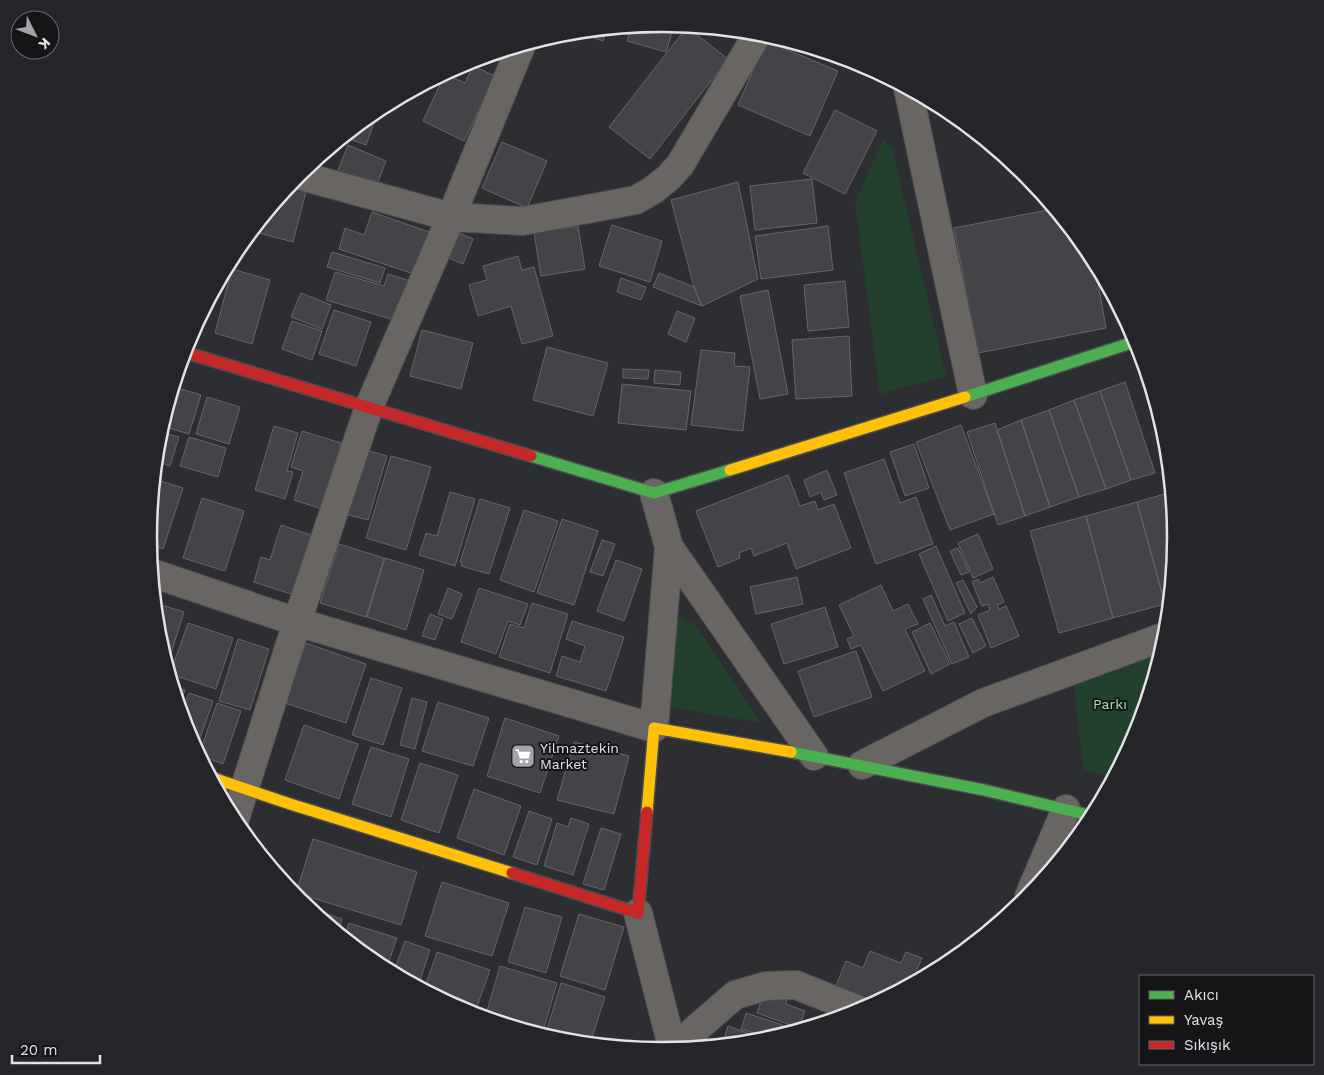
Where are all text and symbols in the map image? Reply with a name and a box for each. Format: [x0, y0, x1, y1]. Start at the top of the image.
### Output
north arrow [10, 10, 60, 60]
text: K [35, 35, 54, 53]
park label: Parkı [1093, 696, 1127, 712]
place label: Yilmaztekin Market [540, 740, 619, 772]
supermarket icon: Yilmaztekin Market [510, 743, 536, 769]
legend [1139, 975, 1314, 1065]
text: Akıcı [1184, 986, 1219, 1004]
text: Yavaş [1184, 1011, 1224, 1029]
scale bar [12, 1032, 100, 1064]
text: Sıkışık [1184, 1036, 1231, 1054]
text: 20 m [20, 1041, 58, 1059]

